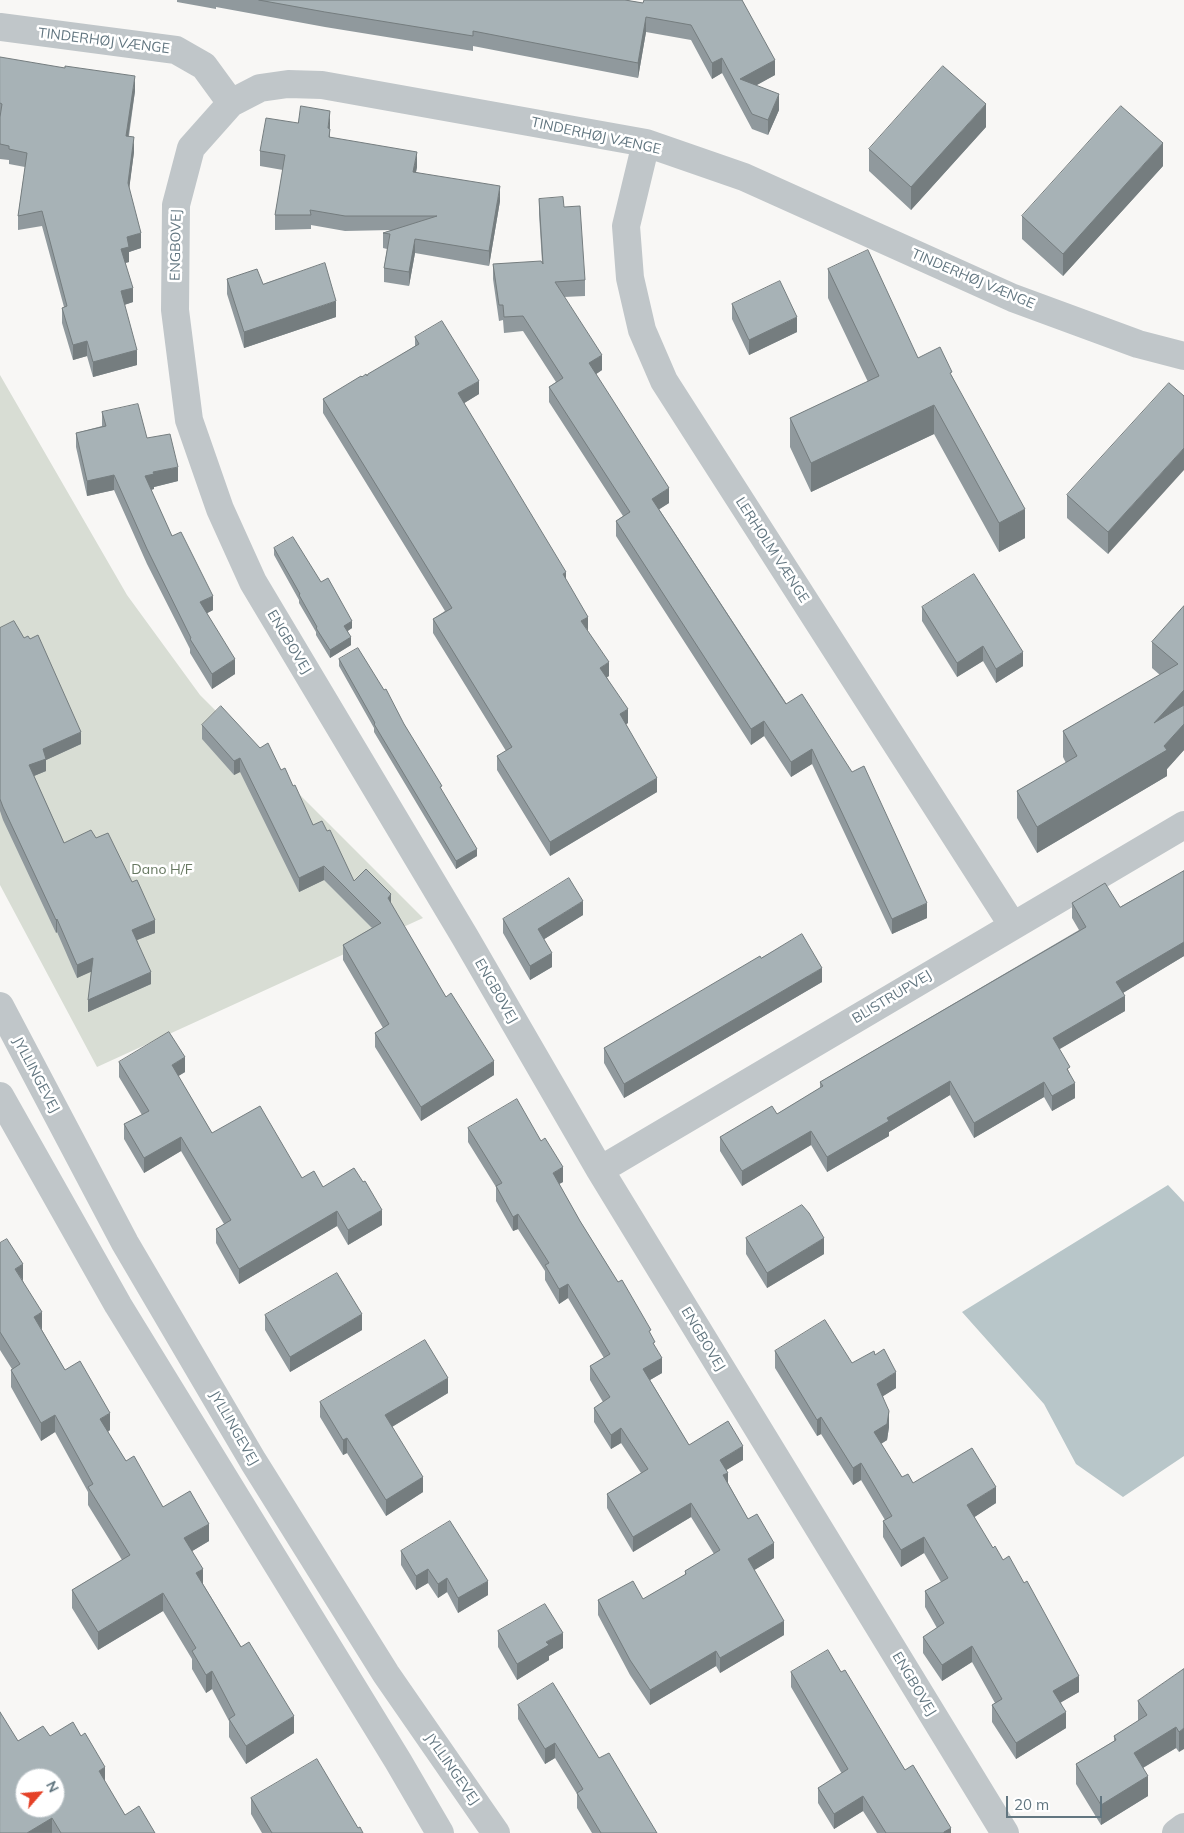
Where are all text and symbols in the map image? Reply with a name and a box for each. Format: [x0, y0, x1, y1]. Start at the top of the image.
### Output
street label: TINDERHØJ VÆNGE [37, 25, 171, 57]
street label: TINDERHØJ VÆNGE [530, 114, 662, 158]
street label: ENGBOVEJ [167, 209, 185, 281]
street label: TINDERHØJ VÆNGE [909, 245, 1037, 313]
street label: LERHOLM VÆNGE [732, 494, 812, 606]
street label: ENGBOVEJ [263, 607, 315, 677]
park label: Dano H/F [131, 862, 193, 878]
street label: ENGBOVEJ [471, 956, 521, 1026]
street label: BLISTRUPVEJ [849, 967, 935, 1027]
street label: JYLLINGEVEJ [9, 1034, 63, 1116]
street label: ENGBOVEJ [677, 1304, 729, 1374]
street label: JYLLINGEVEJ [206, 1388, 262, 1468]
street label: ENGBOVEJ [888, 1649, 940, 1719]
street label: JYLLINGEVEJ [421, 1730, 483, 1808]
north arrow [15, 1768, 65, 1818]
text: N [42, 1778, 63, 1795]
scale bar [1009, 1786, 1105, 1818]
text: 20 m [1014, 1795, 1049, 1814]

